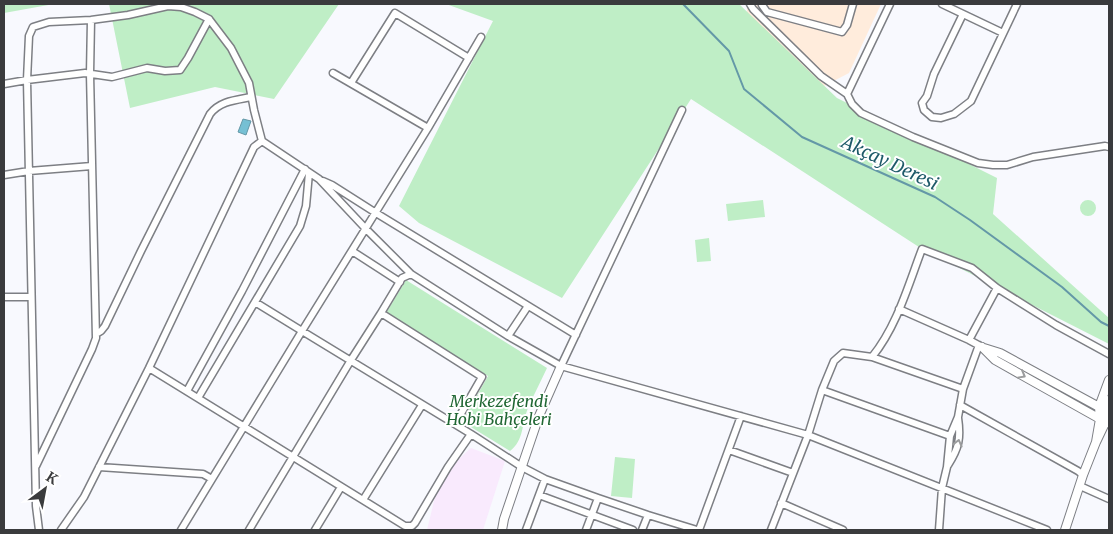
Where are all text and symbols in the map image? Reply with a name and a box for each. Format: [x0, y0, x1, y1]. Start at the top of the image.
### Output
water label: Akçay Deresi [836, 129, 942, 195]
one-way arrow [1017, 369, 1026, 379]
park label: Merkezefendi Hobi Bahçeleri [445, 391, 552, 429]
one-way arrow [952, 439, 963, 447]
north arrow [20, 464, 70, 514]
text: K [43, 468, 62, 489]

